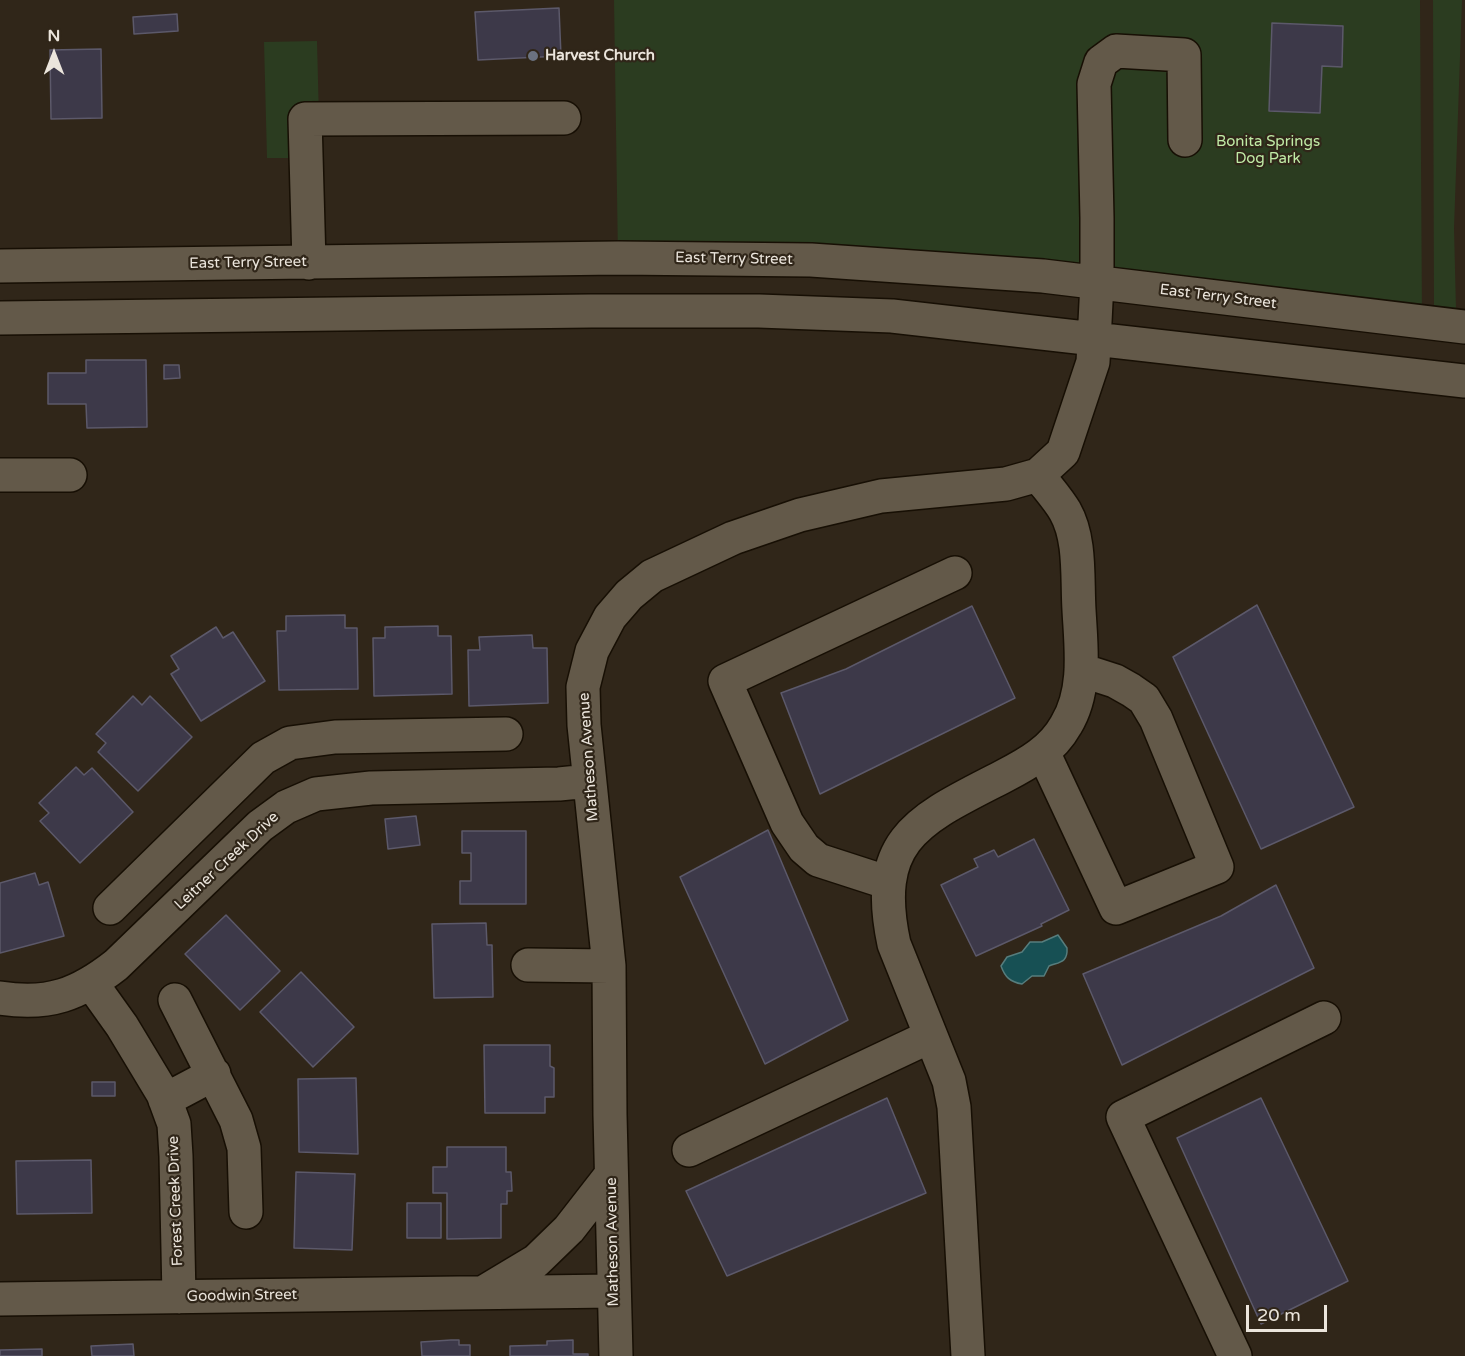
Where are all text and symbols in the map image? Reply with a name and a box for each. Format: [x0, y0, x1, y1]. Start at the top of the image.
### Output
north arrow [24, 24, 84, 84]
text: N [48, 26, 60, 46]
place label: Harvest Church [545, 47, 655, 65]
marker: Harvest Church [526, 49, 540, 63]
park label: Bonita Springs Dog Park [1216, 133, 1320, 168]
street label: East Terry Street [675, 249, 793, 269]
street label: East Terry Street [189, 253, 307, 273]
street label: East Terry Street [1159, 281, 1277, 313]
street label: Matheson Avenue [576, 692, 602, 822]
street label: Leitner Creek Drive [171, 808, 283, 914]
street label: Forest Creek Drive [165, 1136, 187, 1266]
street label: Matheson Avenue [603, 1177, 623, 1307]
street label: Goodwin Street [187, 1286, 297, 1306]
scale bar [1249, 1293, 1330, 1331]
text: 20 m [1257, 1304, 1301, 1326]

